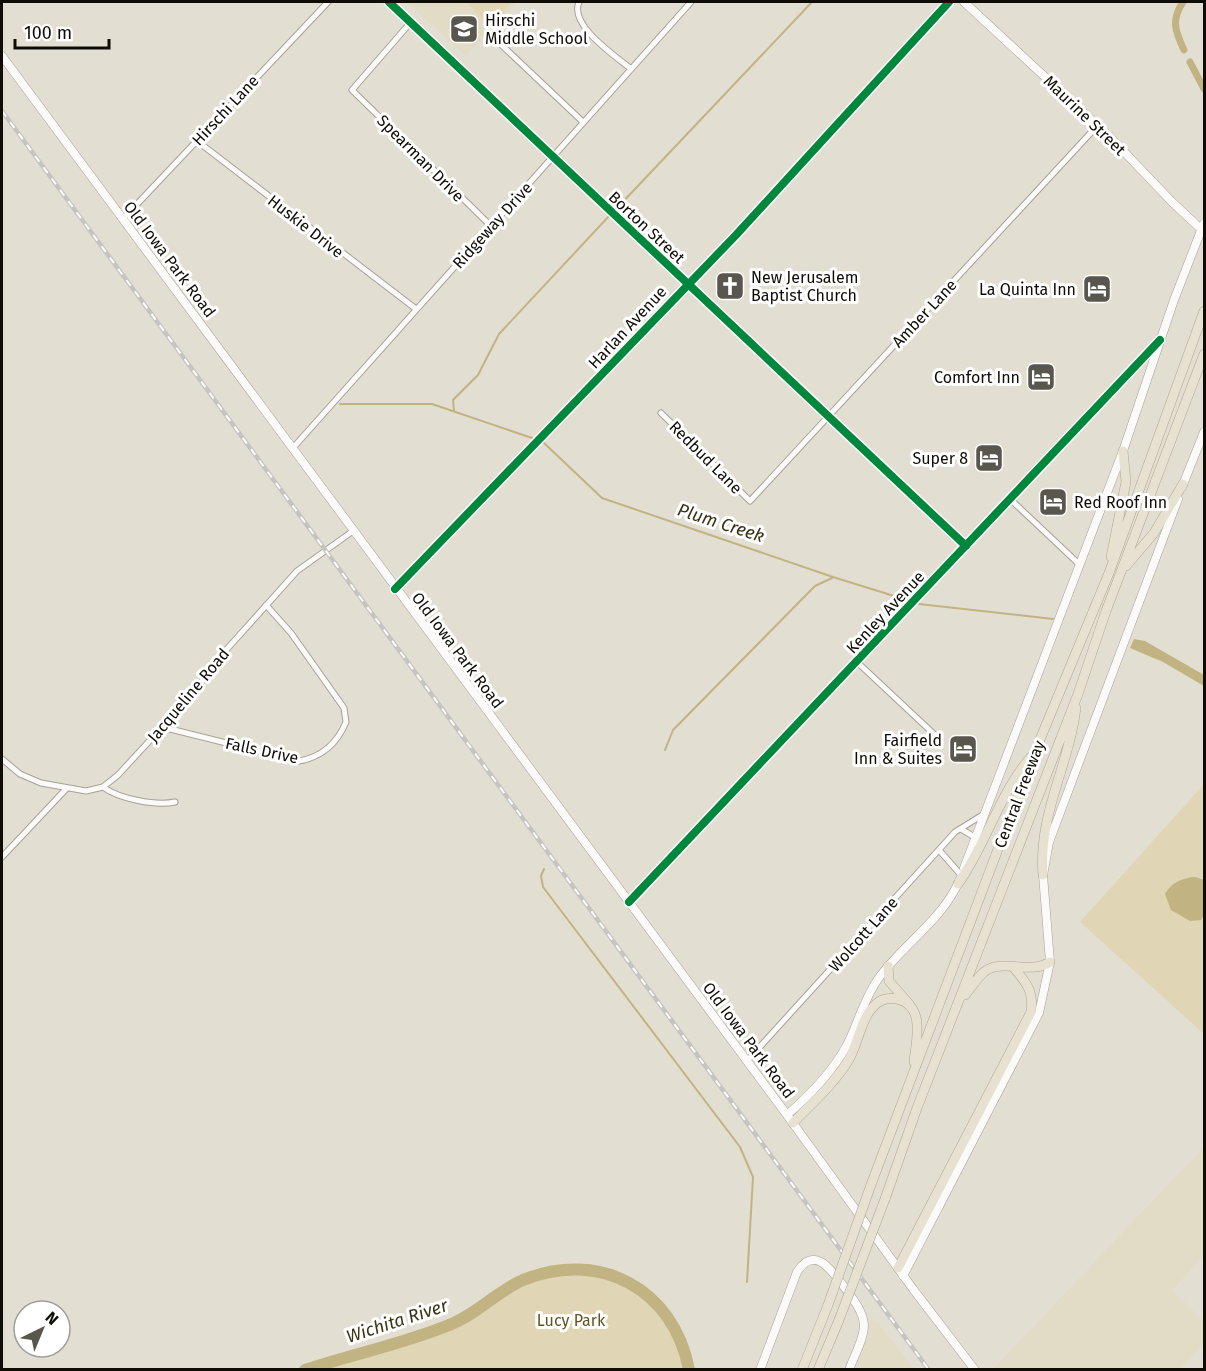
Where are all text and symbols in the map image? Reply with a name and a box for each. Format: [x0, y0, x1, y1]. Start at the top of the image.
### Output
place label: Hirschi Middle School [485, 11, 588, 48]
scale bar [15, 12, 110, 50]
school or university icon: Hirschi Middle School [448, 13, 480, 45]
text: 100 m [24, 22, 72, 44]
street label: Hirschi Lane [188, 71, 263, 149]
street label: Maurine Street [1040, 71, 1130, 159]
street label: Spearman Drive [373, 111, 468, 206]
street label: Ridgeway Drive [449, 178, 536, 273]
street label: Borton Street [605, 187, 689, 268]
street label: Huskie Drive [264, 191, 347, 262]
street label: Old Iowa Park Road [120, 198, 219, 321]
place label: New Jerusalem Baptist Church [751, 268, 858, 305]
church icon: New Jerusalem Baptist Church [714, 270, 746, 302]
hotel icon: La Quinta Inn [1081, 273, 1113, 305]
street label: Amber Lane [888, 275, 961, 351]
place label: La Quinta Inn [979, 280, 1076, 299]
street label: Harlan Avenue [584, 282, 670, 373]
hotel icon: Comfort Inn [1025, 361, 1057, 393]
place label: Comfort Inn [934, 368, 1020, 387]
street label: Redbud Lane [665, 417, 746, 498]
hotel icon: Super 8 [973, 442, 1005, 474]
place label: Super 8 [913, 449, 968, 468]
hotel icon: Red Roof Inn [1037, 486, 1069, 518]
place label: Red Roof Inn [1074, 493, 1167, 512]
water label: Plum Creek [675, 499, 767, 547]
street label: Kenley Avenue [842, 567, 928, 658]
street label: Old Iowa Park Road [408, 589, 507, 712]
street label: Jacqueline Road [144, 644, 233, 746]
place label: Fairfield Inn & Suites [854, 731, 942, 768]
street label: Falls Drive [224, 733, 300, 767]
hotel icon: Fairfield Inn & Suites [947, 733, 979, 765]
street label: Central Freeway [990, 738, 1049, 851]
street label: Wolcott Lane [825, 893, 902, 976]
street label: Old Iowa Park Road [699, 979, 798, 1102]
water label: Wichita River [344, 1294, 452, 1348]
north arrow [12, 1299, 72, 1359]
text: N [42, 1308, 62, 1329]
park label: Lucy Park [537, 1311, 606, 1330]

